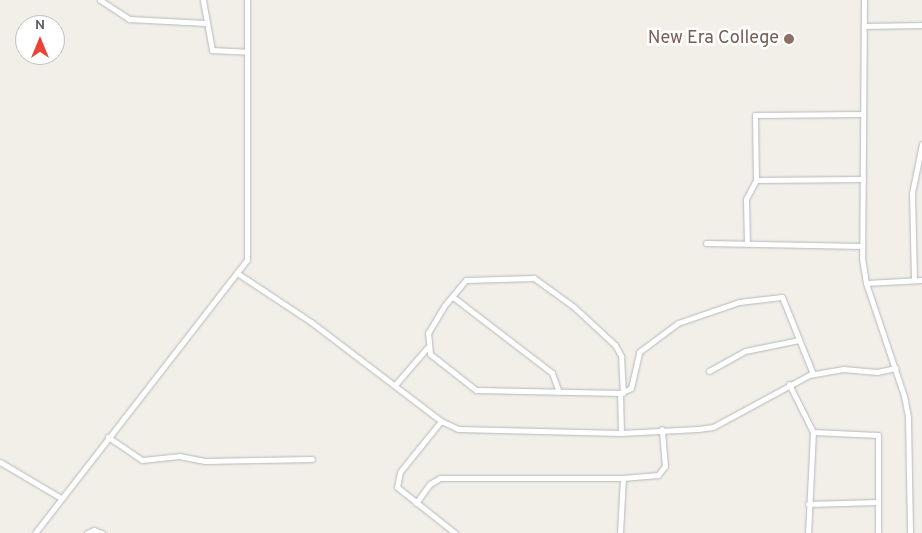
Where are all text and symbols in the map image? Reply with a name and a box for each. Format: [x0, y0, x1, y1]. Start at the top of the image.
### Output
north arrow [15, 15, 65, 65]
text: N [35, 17, 45, 34]
place label: New Era College [648, 28, 779, 50]
marker: New Era College [783, 33, 795, 45]

